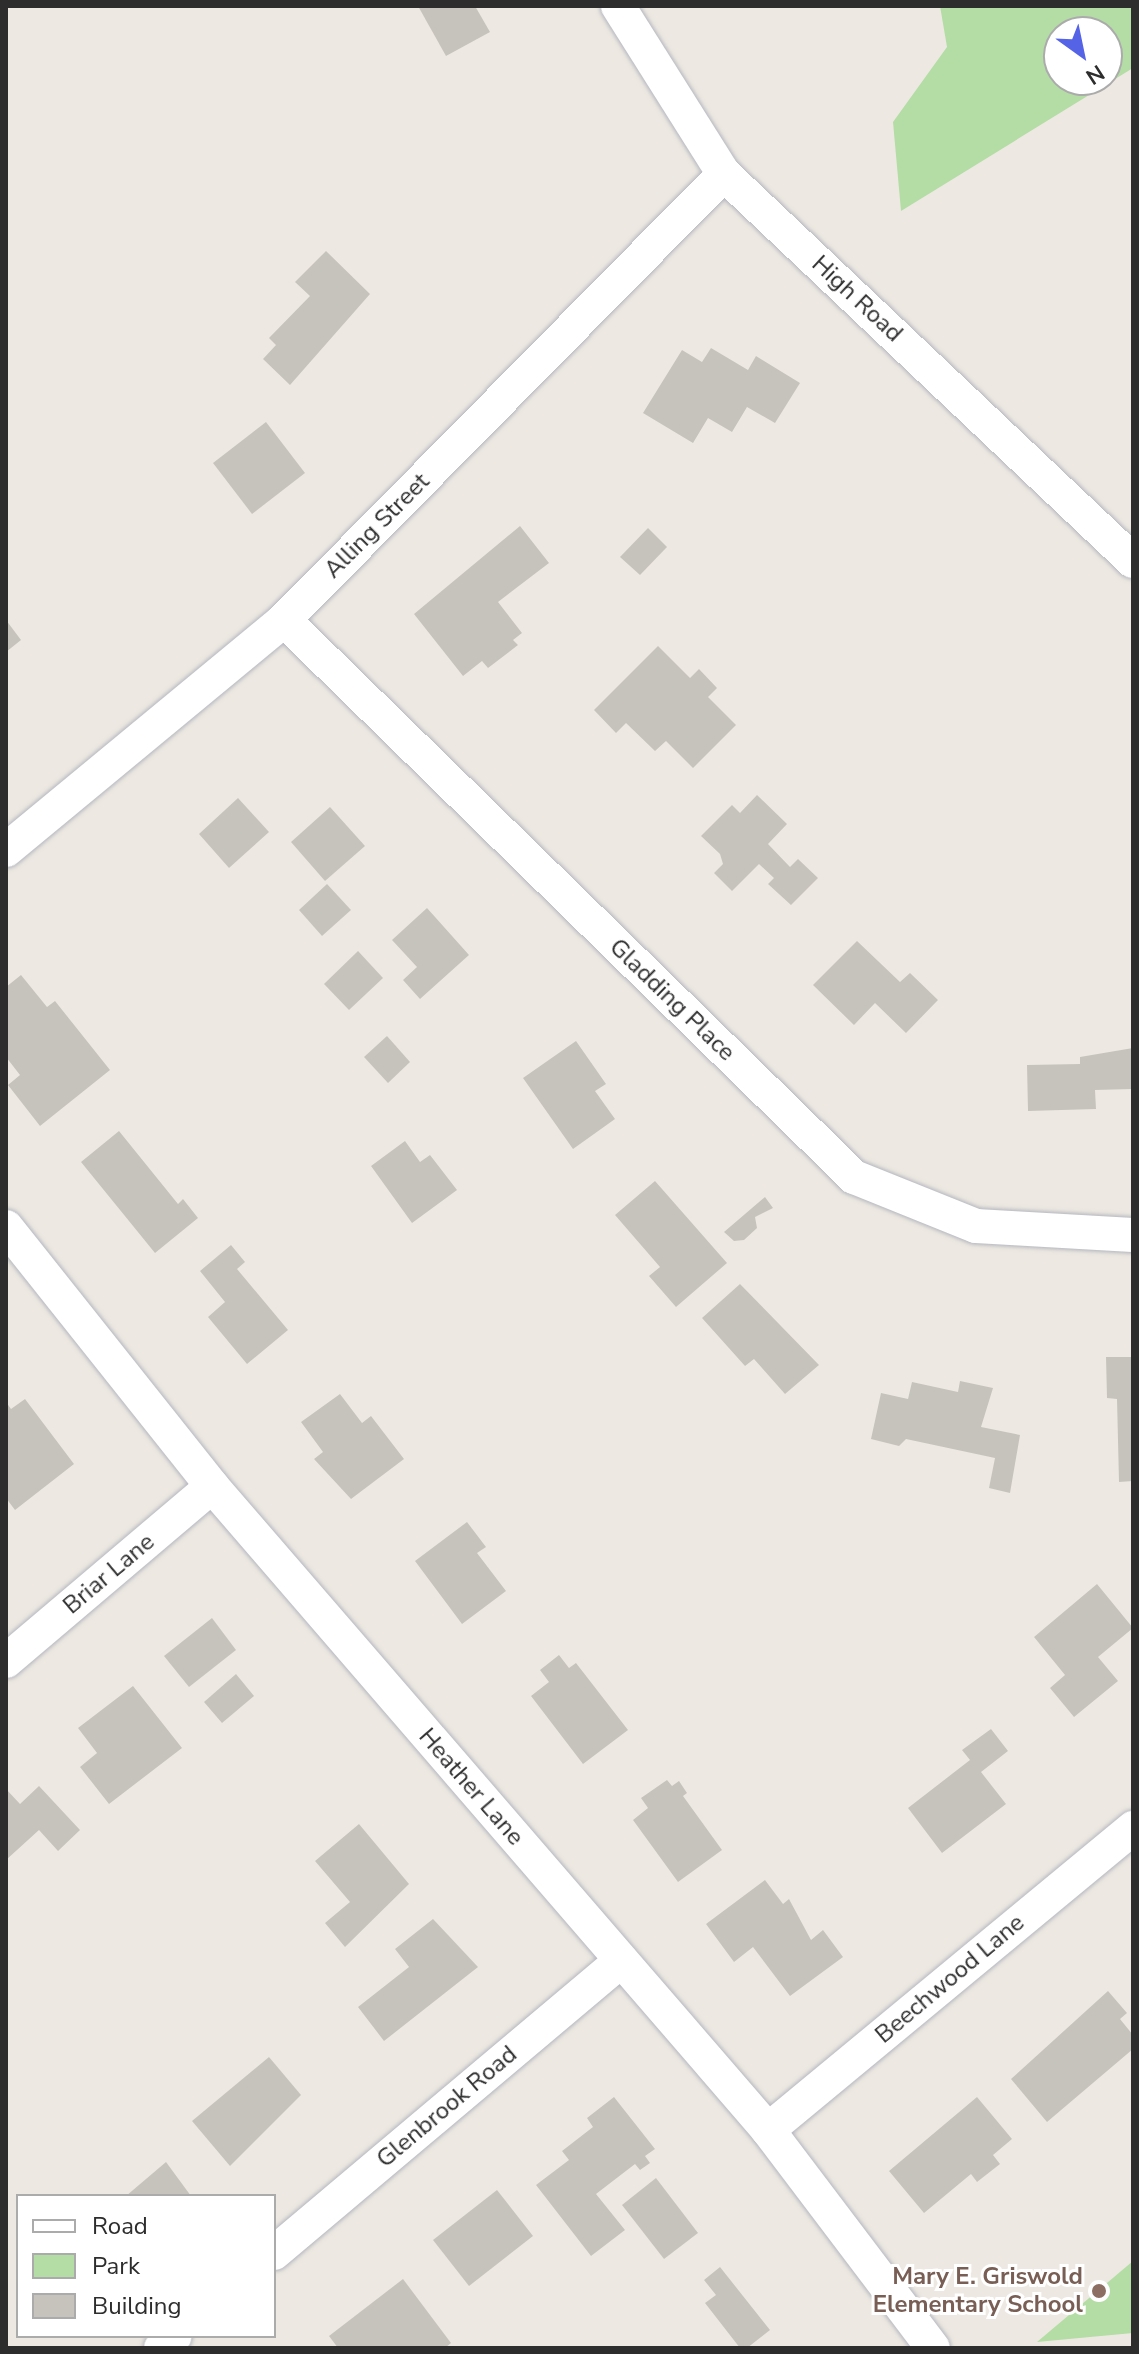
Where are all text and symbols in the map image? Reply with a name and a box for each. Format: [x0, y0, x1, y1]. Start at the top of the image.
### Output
north arrow [1043, 16, 1123, 96]
text: N [1080, 57, 1110, 92]
street label: High Road [806, 250, 908, 348]
street label: Alling Street [319, 468, 435, 584]
street label: Gladding Place [603, 933, 741, 1067]
street label: Briar Lane [58, 1528, 160, 1620]
street label: Heather Lane [412, 1723, 530, 1851]
street label: Beechwood Lane [870, 1908, 1030, 2050]
street label: Glenbrook Road [371, 2040, 523, 2174]
legend [16, 2194, 276, 2338]
text: Road [92, 2210, 148, 2242]
text: Park [92, 2250, 140, 2282]
place label: Mary E. Griswold Elementary School [873, 2263, 1083, 2319]
marker: Mary E. Griswold Elementary School [1090, 2282, 1108, 2300]
text: Building [92, 2290, 182, 2322]

